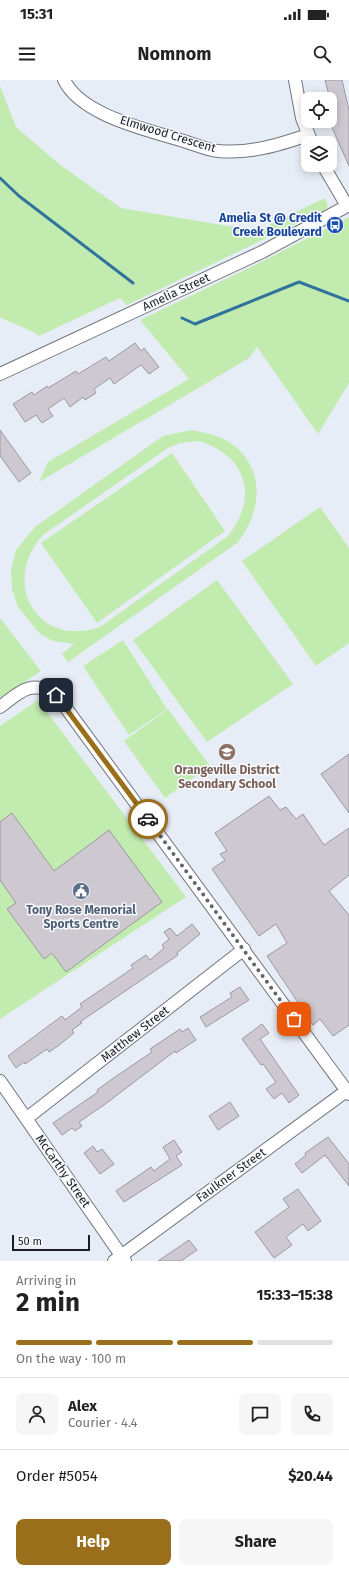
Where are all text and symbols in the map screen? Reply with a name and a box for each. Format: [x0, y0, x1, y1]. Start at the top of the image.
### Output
text: 15:31 [20, 5, 53, 23]
icon: menu [16, 43, 38, 65]
text: Nomnom [138, 43, 211, 65]
icon: search [311, 43, 333, 65]
map controls [301, 92, 337, 172]
button: locate [301, 92, 337, 128]
street label: Elmwood Crescent [118, 113, 218, 155]
button: layers [301, 136, 337, 172]
place label: Amelia St @ Credit Creek Boulevard [218, 211, 322, 239]
bus stop icon: Amelia St @ Credit Creek Boulevard [325, 215, 345, 235]
street label: Amelia Street [140, 270, 213, 314]
pin [39, 678, 73, 712]
icon: home [45, 684, 67, 706]
school or university icon: Orangeville District Secondary School [217, 742, 237, 762]
place label: Orangeville District Secondary School [174, 763, 280, 791]
courier [128, 799, 168, 839]
icon: car [137, 808, 159, 830]
public building icon: Tony Rose Memorial Sports Centre [71, 881, 91, 901]
place label: Tony Rose Memorial Sports Centre [26, 903, 136, 931]
pin [277, 1002, 311, 1036]
street label: Matthew Street [98, 1003, 172, 1065]
icon: bag [283, 1008, 305, 1030]
street label: McCarthy Street [33, 1132, 94, 1211]
street label: Faulkner Street [194, 1145, 269, 1205]
scale bar [12, 1233, 90, 1252]
text: 50 m [18, 1235, 42, 1248]
text: Arriving in [16, 1273, 76, 1288]
text: 15:33–15:38 [256, 1286, 333, 1304]
text: 2 min [16, 1287, 80, 1318]
text: On the way · 100 m [16, 1351, 126, 1366]
button: person [16, 1393, 58, 1435]
button: chat [239, 1393, 281, 1435]
button: phone [291, 1393, 333, 1435]
text: Alex [68, 1397, 97, 1415]
text: Courier · 4.4 [68, 1415, 138, 1430]
text: Order #5054 [16, 1467, 98, 1485]
text: $20.44 [288, 1467, 333, 1485]
button: Help [16, 1519, 171, 1565]
button: Share [179, 1519, 333, 1565]

